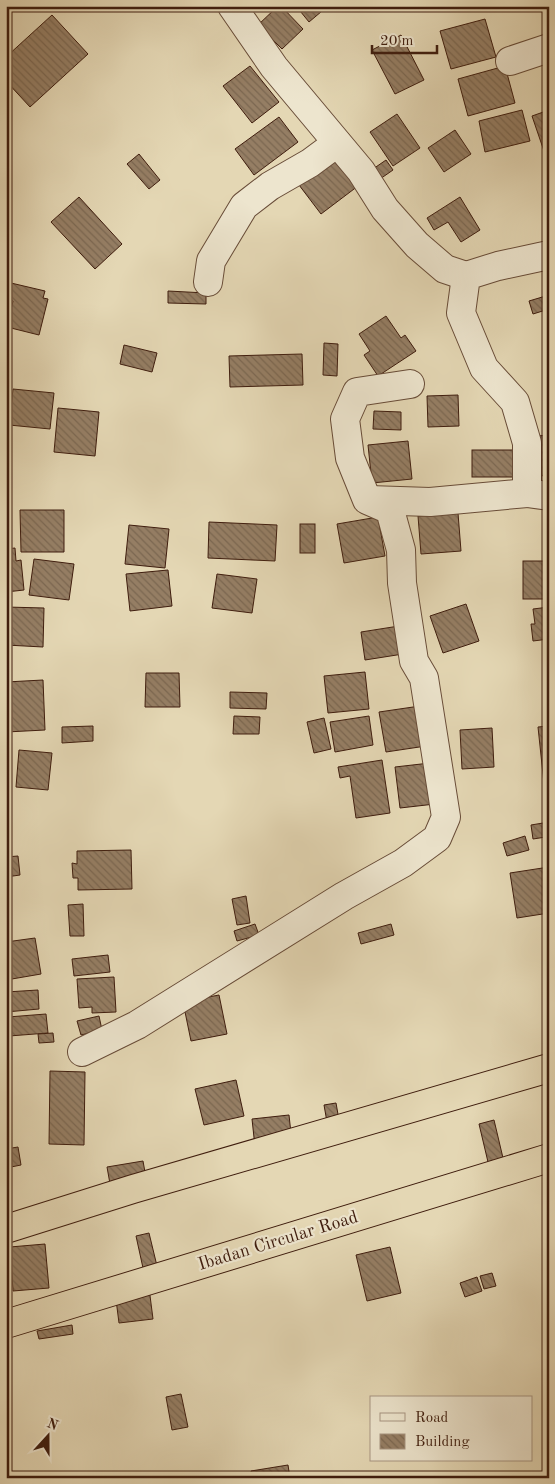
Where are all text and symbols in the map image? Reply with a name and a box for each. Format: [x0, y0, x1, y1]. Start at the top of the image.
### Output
scale bar [372, 22, 438, 54]
text: 20 m [380, 34, 414, 49]
street label: Ibadan Circular Road [196, 1208, 360, 1274]
legend [370, 1396, 532, 1462]
text: Road [415, 1411, 449, 1426]
north arrow [22, 1412, 72, 1462]
text: N [45, 1416, 60, 1433]
text: Building [415, 1435, 470, 1450]

